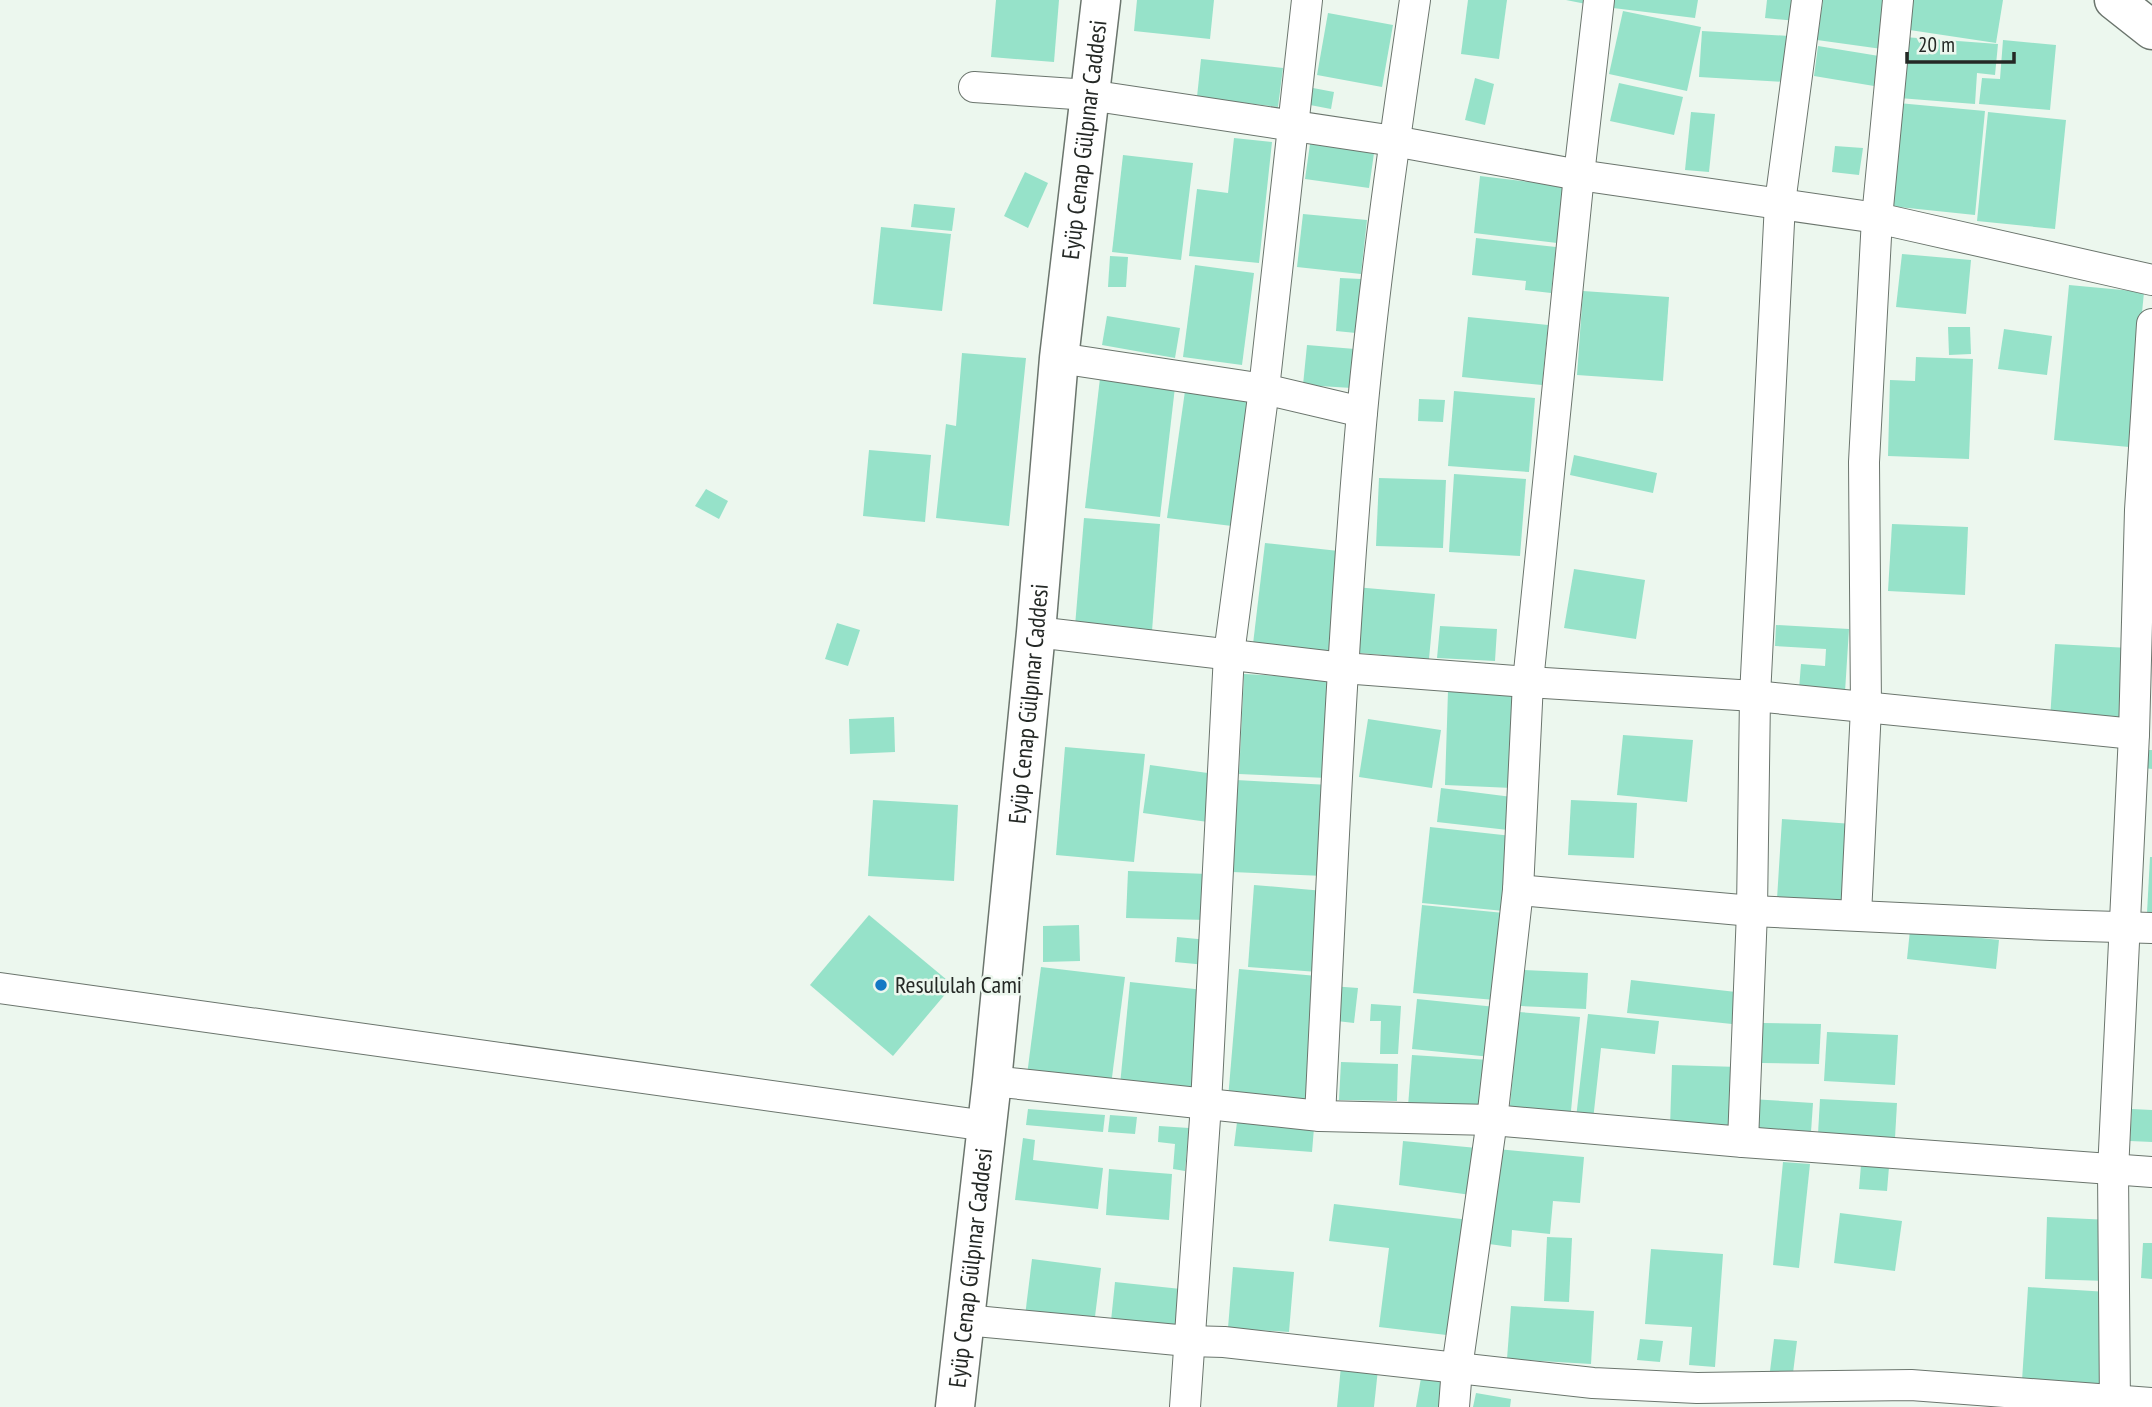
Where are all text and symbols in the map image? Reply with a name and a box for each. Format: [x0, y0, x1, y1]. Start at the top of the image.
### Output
street label: Eyüp Cenap Gülpınar Caddesi [1055, 18, 1114, 261]
scale bar [1907, 21, 2014, 65]
text: 20 m [1918, 31, 1955, 58]
street label: Eyüp Cenap Gülpınar Caddesi [1001, 583, 1055, 825]
place label: Resululah Cami [895, 969, 1022, 1000]
marker: Resululah Cami [873, 977, 889, 993]
street label: Eyüp Cenap Gülpınar Caddesi [941, 1146, 999, 1389]

